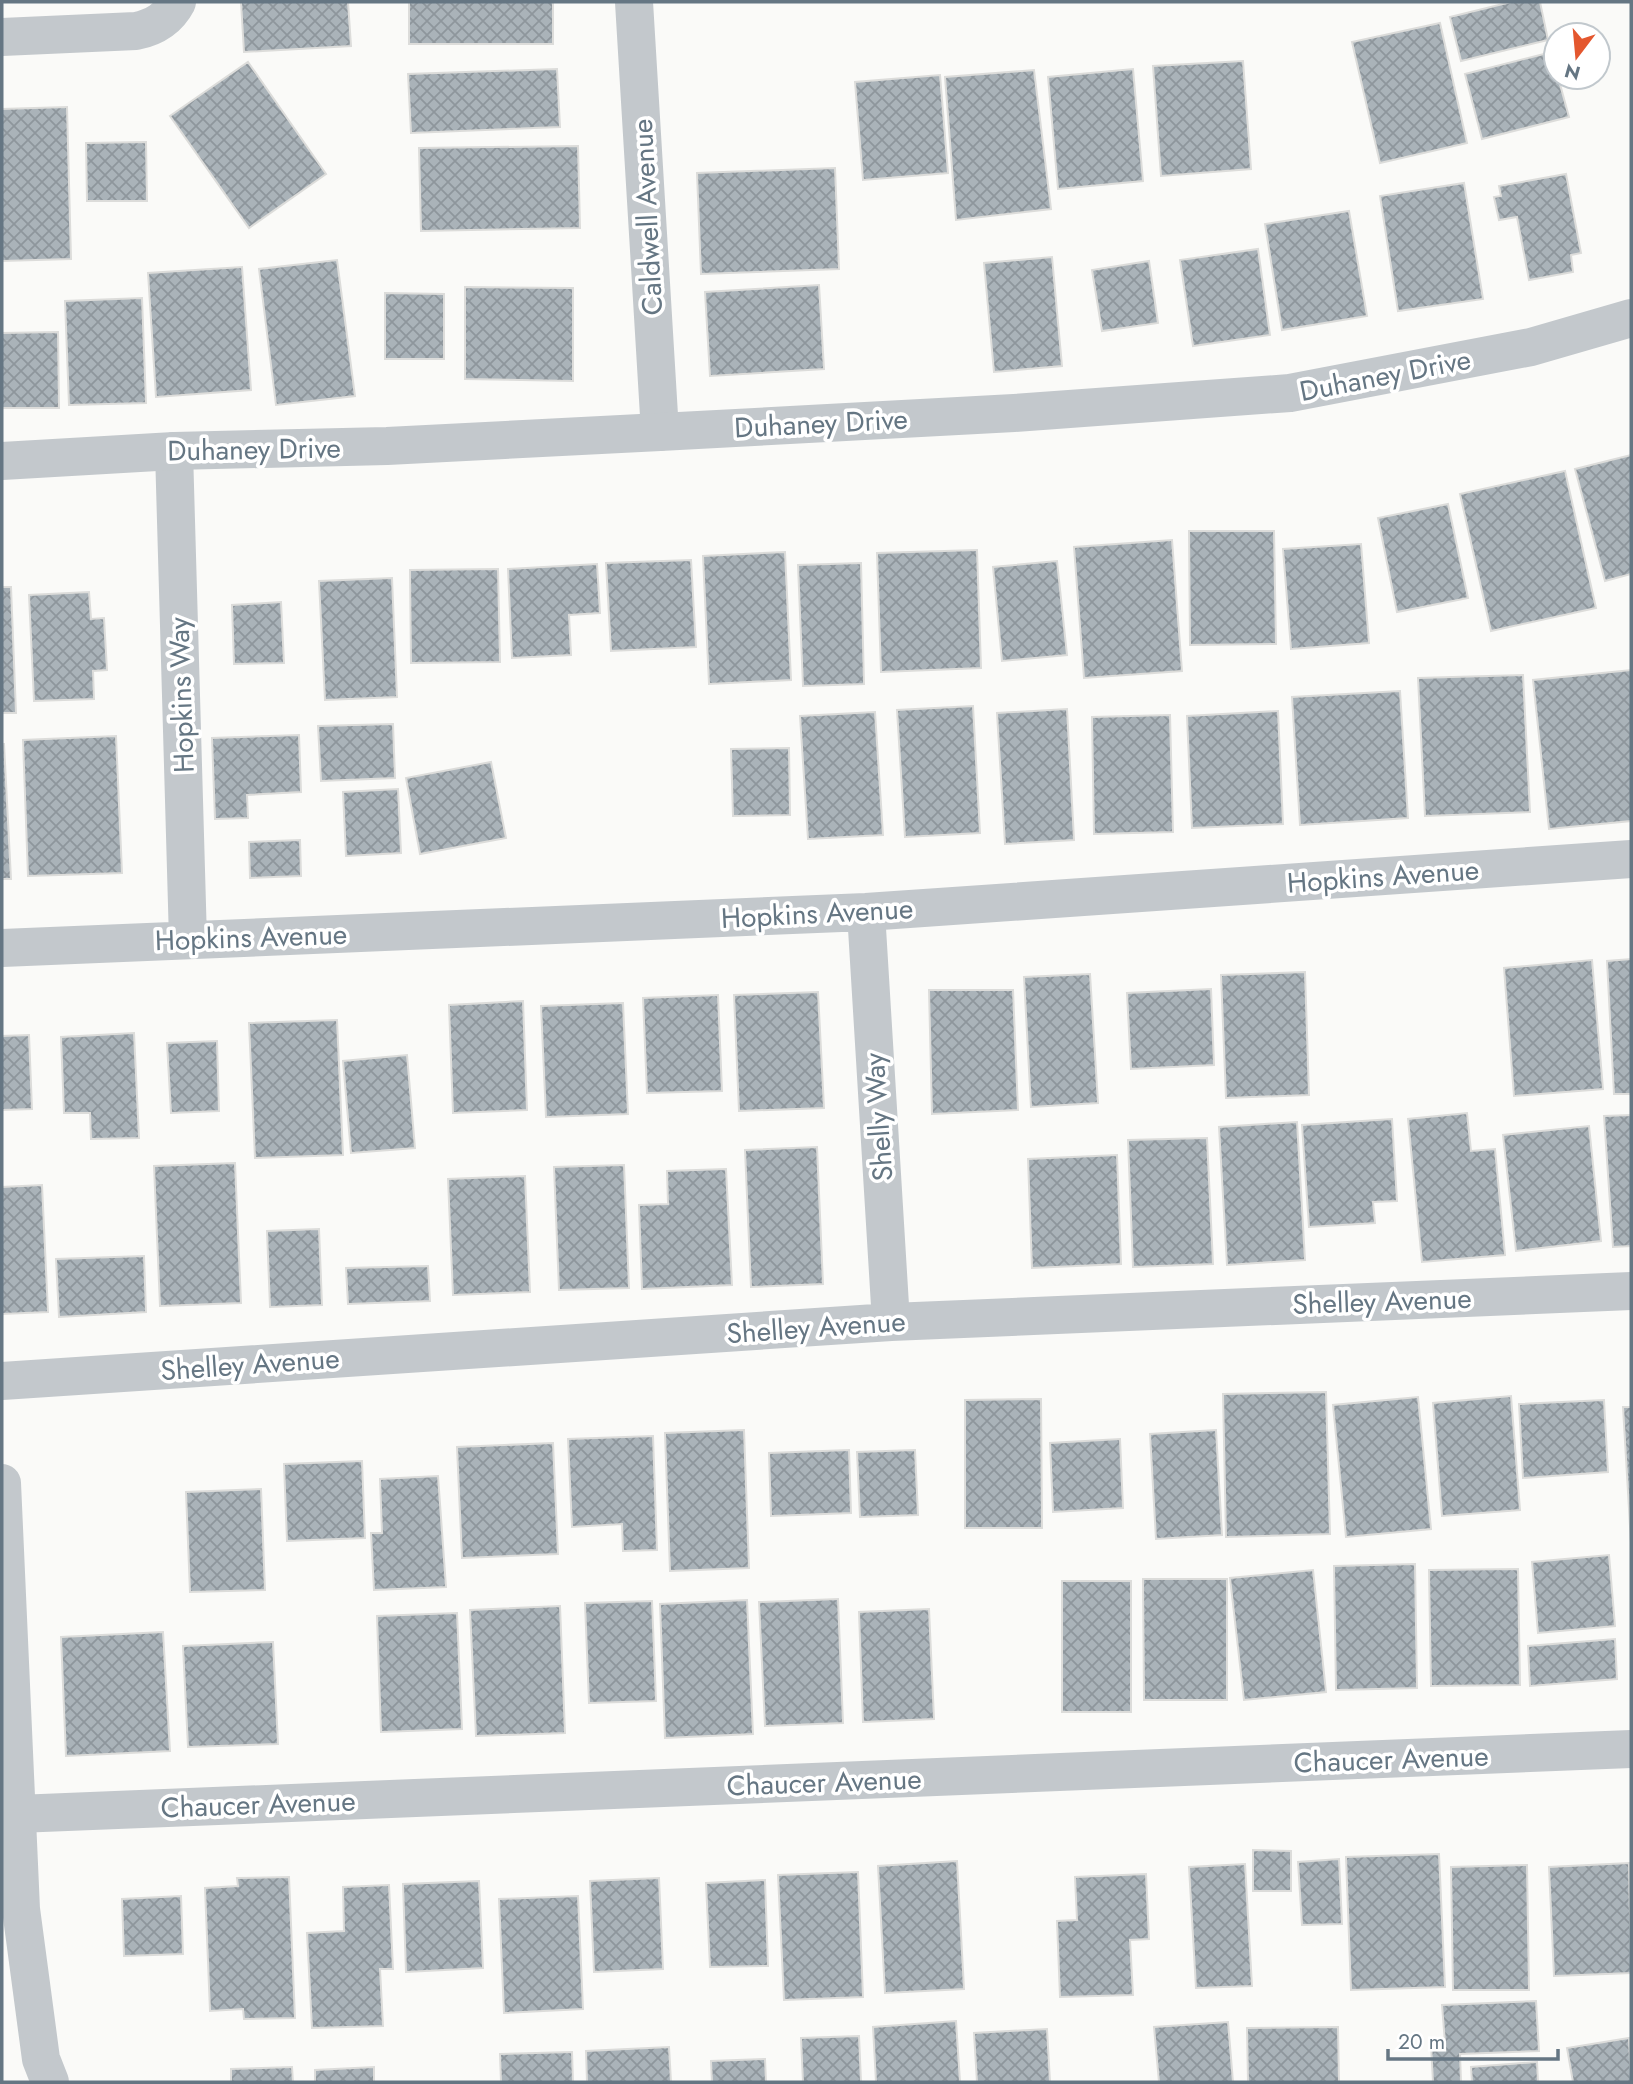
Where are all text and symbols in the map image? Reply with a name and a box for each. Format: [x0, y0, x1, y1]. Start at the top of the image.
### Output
north arrow [1542, 21, 1612, 91]
text: N [1561, 57, 1583, 87]
street label: Caldwell Avenue [622, 118, 673, 316]
street label: Duhaney Drive [1296, 339, 1474, 412]
street label: Duhaney Drive [733, 398, 909, 449]
street label: Duhaney Drive [167, 427, 341, 472]
street label: Hopkins Way [158, 616, 205, 774]
street label: Hopkins Avenue [1286, 849, 1480, 904]
street label: Hopkins Avenue [720, 888, 914, 939]
street label: Hopkins Avenue [154, 914, 348, 961]
street label: Shelly Way [854, 1051, 903, 1183]
street label: Shelley Avenue [1292, 1278, 1472, 1325]
street label: Shelley Avenue [725, 1301, 907, 1354]
street label: Shelley Avenue [159, 1338, 341, 1391]
street label: Chaucer Avenue [1293, 1736, 1489, 1783]
street label: Chaucer Avenue [726, 1759, 922, 1806]
street label: Chaucer Avenue [160, 1781, 356, 1828]
scale bar [1388, 2018, 1558, 2062]
text: 20 m [1398, 2027, 1445, 2057]

